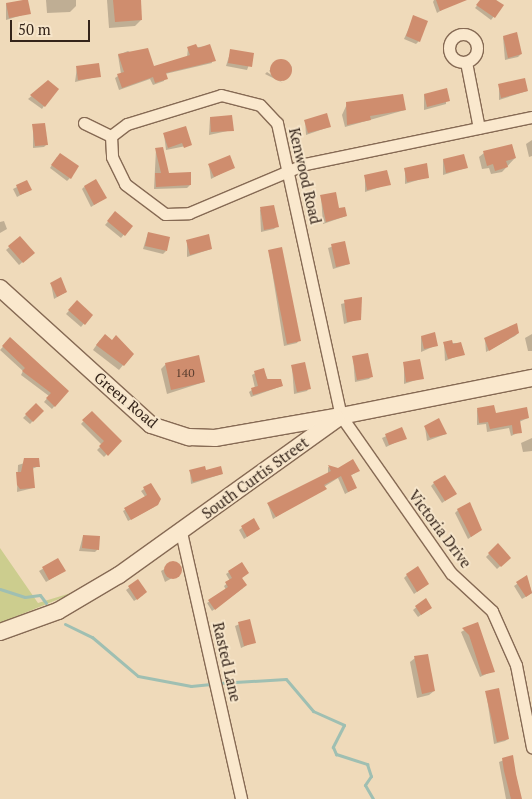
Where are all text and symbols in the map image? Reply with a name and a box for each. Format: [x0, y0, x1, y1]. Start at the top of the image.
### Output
scale bar [12, 10, 92, 42]
text: 50 m [18, 19, 51, 39]
street label: Kenwood Road [285, 126, 325, 226]
house number: 140 [175, 366, 195, 380]
street label: Green Road [91, 368, 161, 432]
street label: South Curtis Street [198, 433, 312, 523]
street label: Victoria Drive [405, 486, 475, 572]
street label: Rasted Lane [209, 621, 245, 703]

